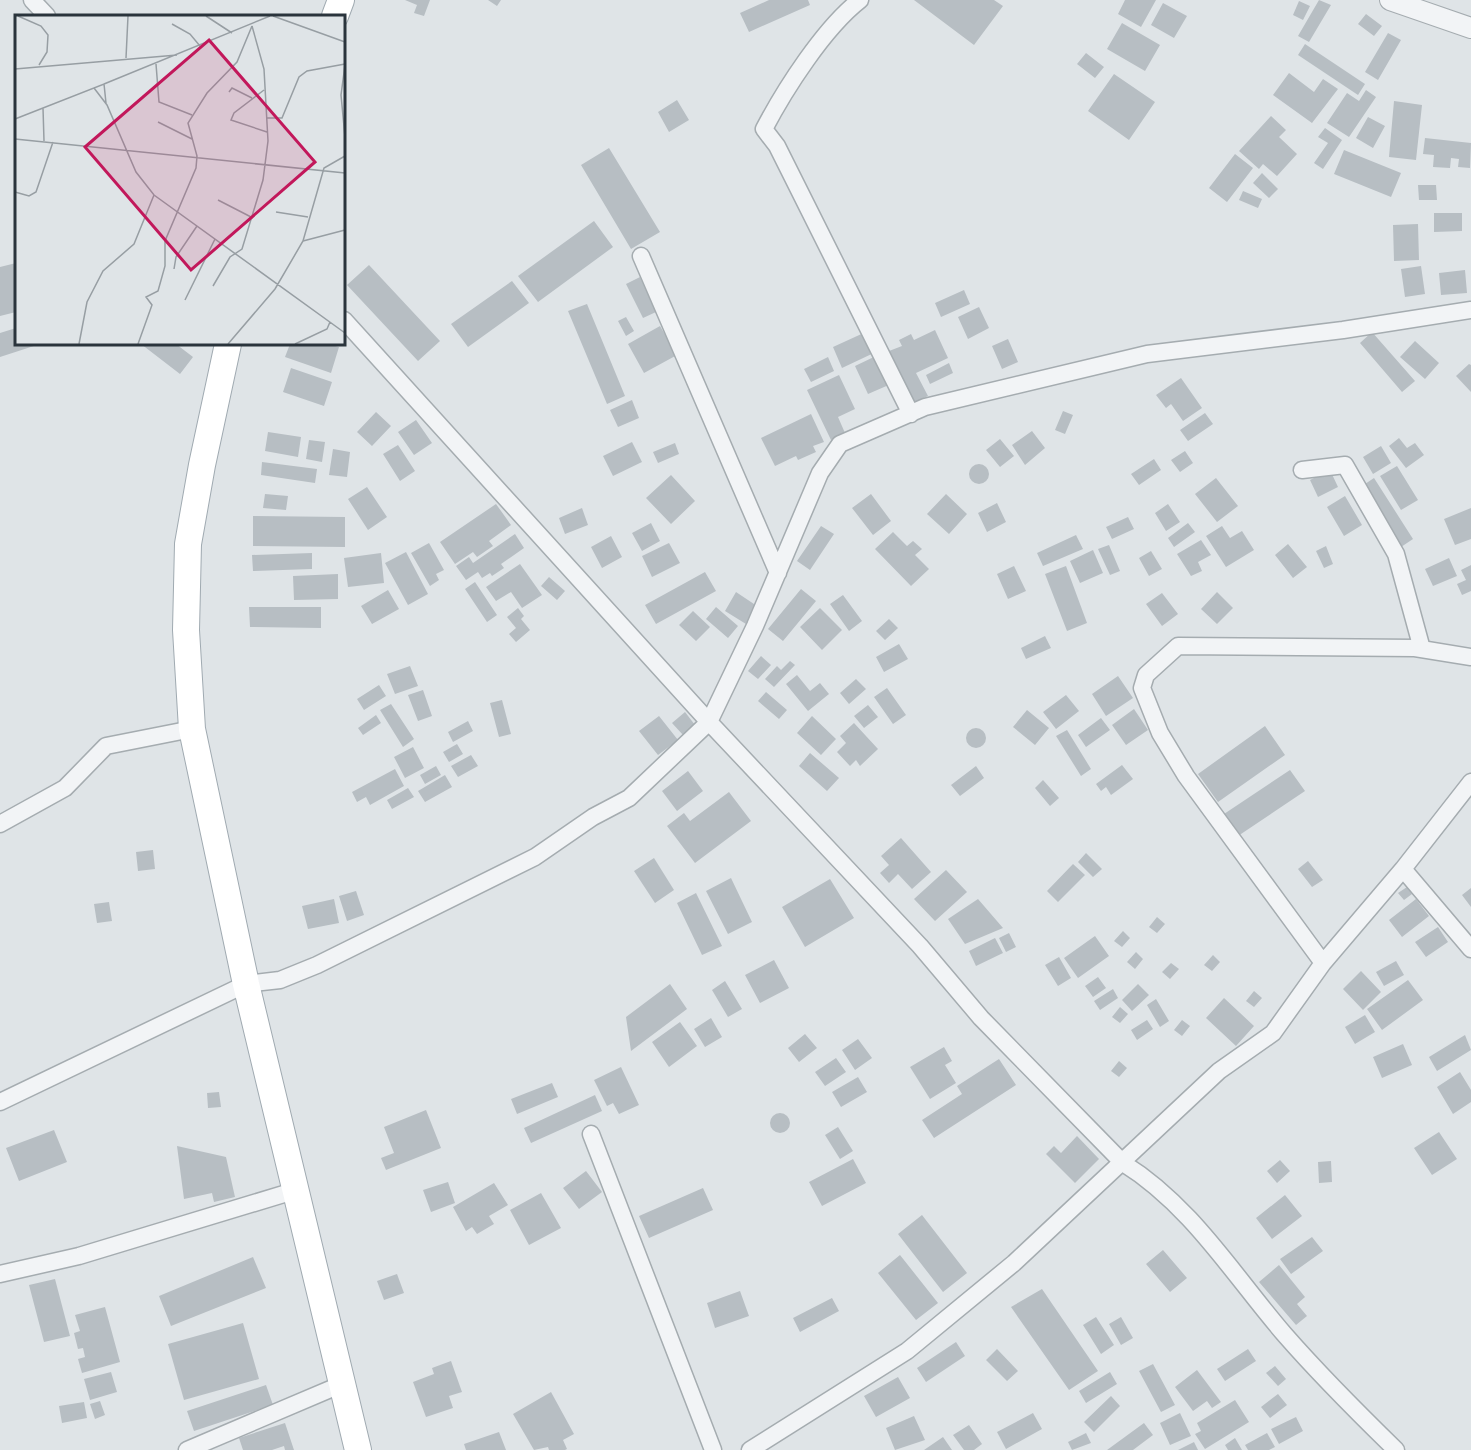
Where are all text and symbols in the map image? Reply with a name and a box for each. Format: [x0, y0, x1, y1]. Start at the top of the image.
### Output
inset map [15, 15, 345, 345]

